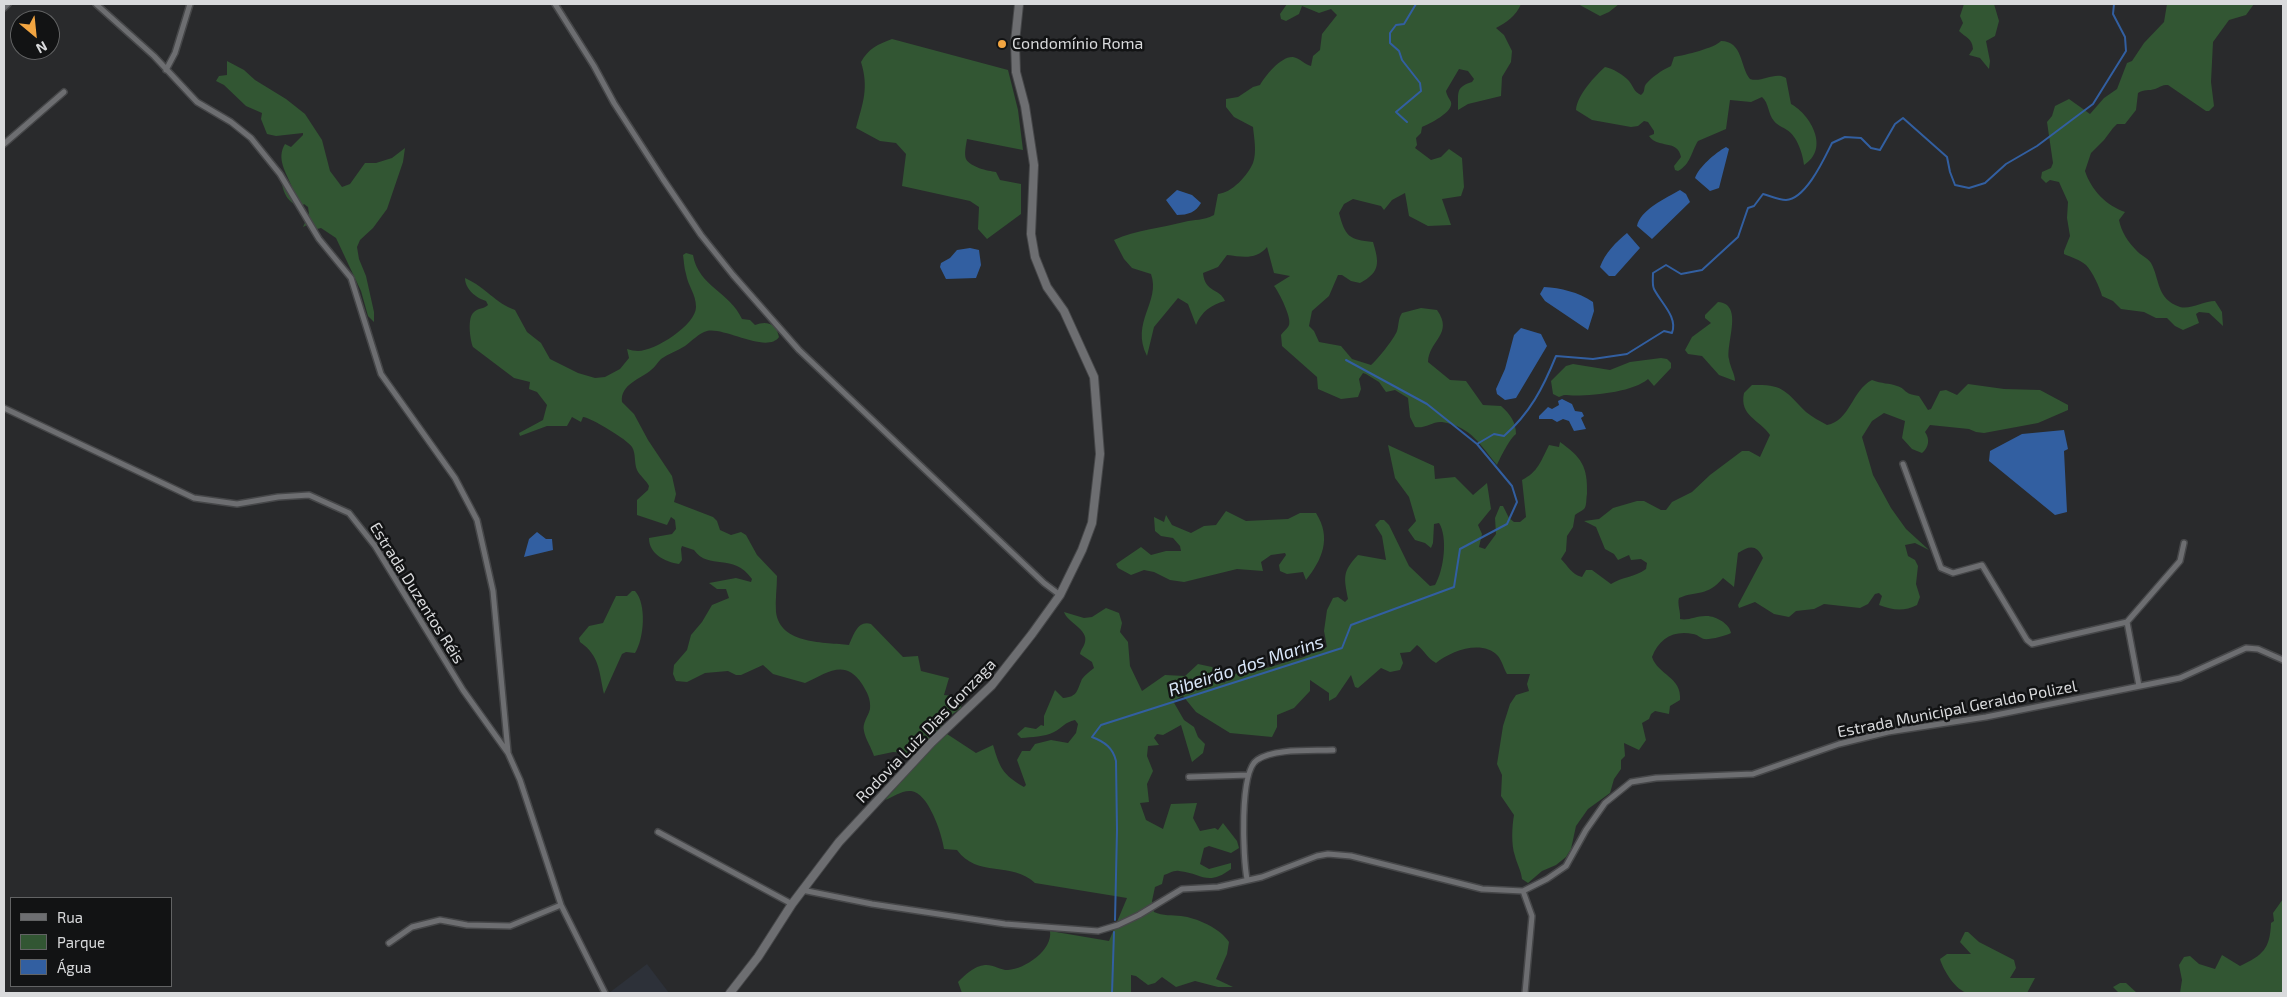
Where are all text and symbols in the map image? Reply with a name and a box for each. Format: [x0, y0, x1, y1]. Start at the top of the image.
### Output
north arrow [10, 10, 60, 60]
place label: Condomínio Roma [1012, 34, 1143, 54]
text: N [33, 38, 50, 58]
marker: Condomínio Roma [996, 38, 1008, 50]
street label: Estrada Duzentos Réis [366, 519, 468, 667]
water label: Ribeirão dos Marins [1166, 631, 1326, 701]
street label: Rodovia Luiz Dias Gonzaga [852, 655, 1000, 807]
street label: Estrada Municipal Geraldo Polizel [1836, 676, 2078, 742]
legend [10, 897, 172, 987]
text: Rua [57, 908, 83, 926]
text: Parque [57, 933, 105, 951]
text: Água [57, 958, 92, 976]

